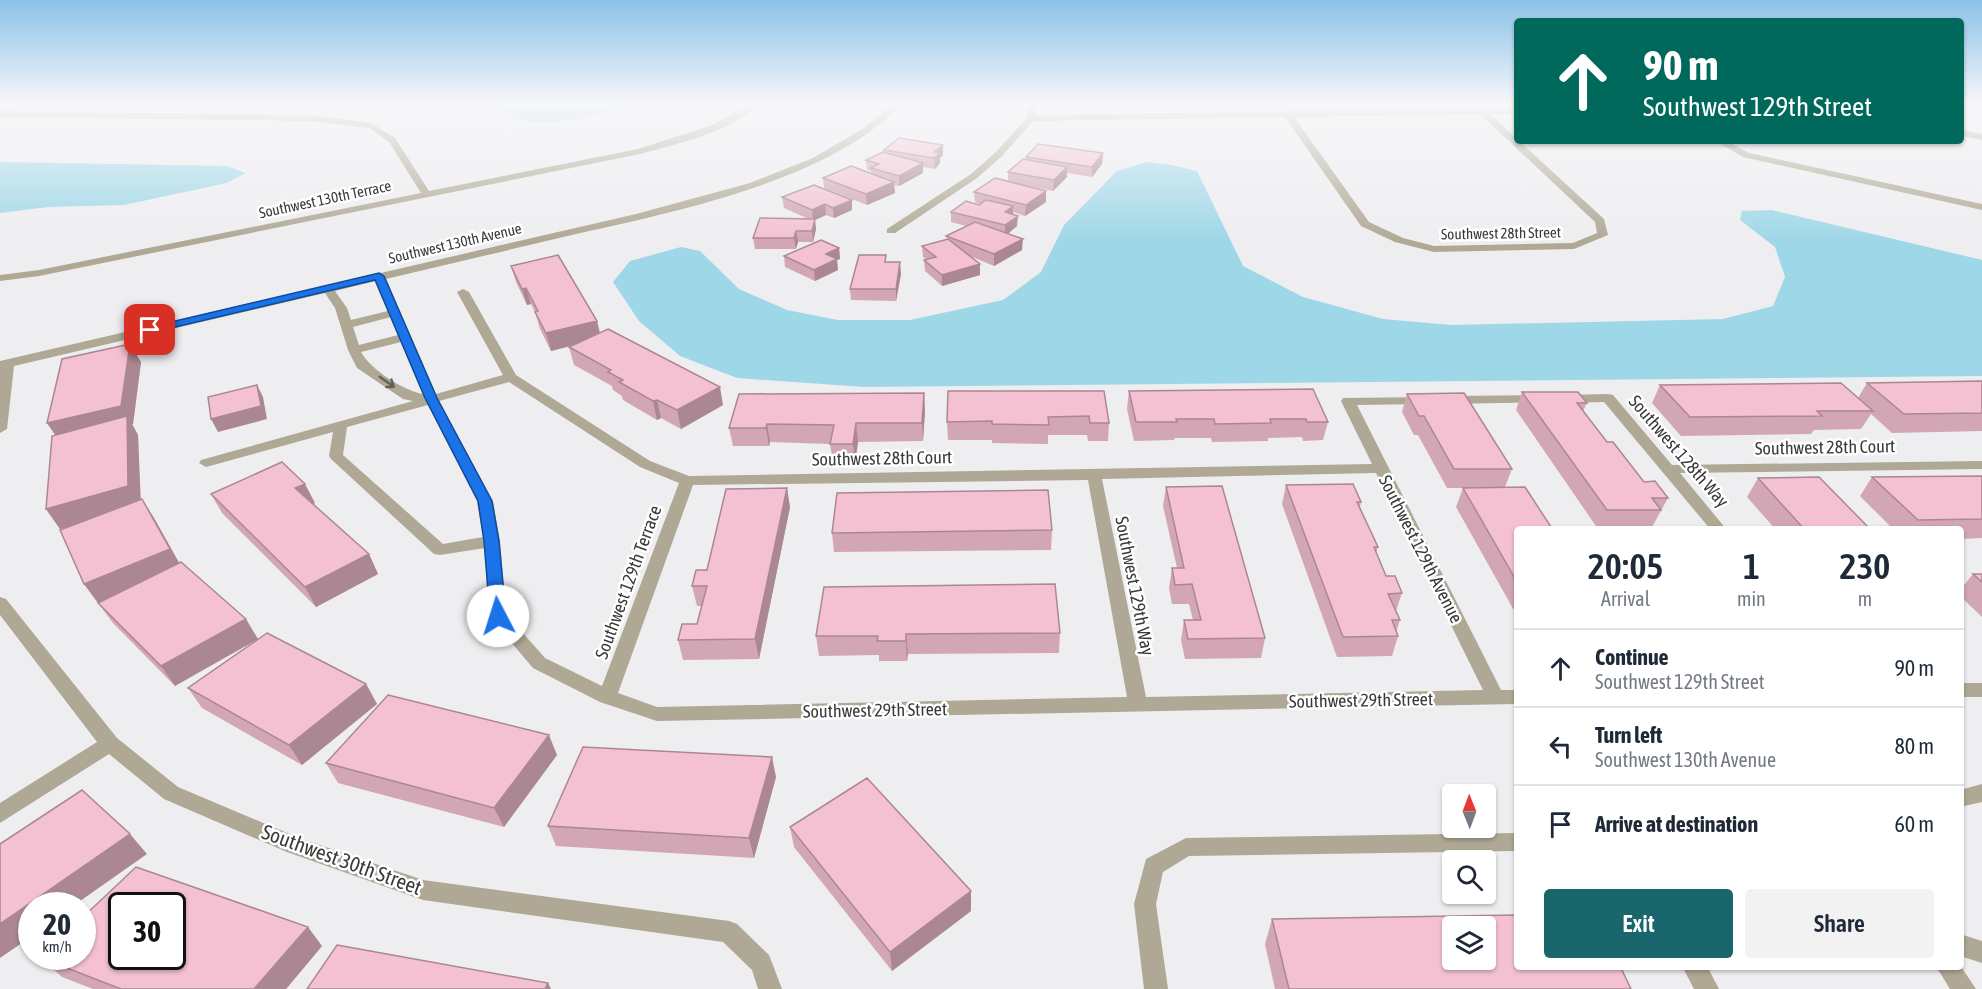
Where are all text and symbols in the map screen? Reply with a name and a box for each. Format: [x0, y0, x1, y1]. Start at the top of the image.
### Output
text: 90 m [1643, 41, 1718, 89]
icon: ahead [1544, 42, 1622, 120]
text: Southwest 129th Street [1643, 91, 1872, 122]
street label: Southwest 130th Terrace [257, 177, 393, 221]
street label: Southwest 130th Avenue [387, 219, 523, 267]
street label: Southwest 28th Street [1441, 223, 1561, 243]
pin [124, 304, 175, 355]
icon: arrive [133, 313, 166, 346]
one-way arrow [379, 376, 395, 388]
street label: Southwest 128th Way [1625, 391, 1733, 511]
street label: Southwest 28th Court [1755, 435, 1895, 459]
street label: Southwest 28th Court [812, 446, 952, 470]
street label: Southwest 129th Avenue [1375, 472, 1467, 626]
street label: Southwest 129th Terrace [590, 502, 666, 662]
street label: Southwest 129th Way [1111, 515, 1159, 657]
text: 20:05 [1588, 545, 1663, 587]
text: 1 [1743, 545, 1760, 587]
text: 230 [1839, 545, 1890, 587]
position arrow [466, 584, 530, 648]
text: Arrival [1601, 587, 1650, 610]
text: min [1737, 587, 1766, 610]
text: m [1858, 587, 1872, 610]
text: Continue [1595, 644, 1669, 670]
icon: ahead [1544, 652, 1577, 685]
text: 90 m [1894, 655, 1934, 681]
text: Southwest 129th Street [1595, 670, 1765, 693]
street label: Southwest 29th Street [1289, 688, 1433, 712]
street label: Southwest 29th Street [803, 698, 947, 722]
text: Turn left [1595, 722, 1662, 748]
icon: left [1544, 730, 1577, 763]
text: 80 m [1894, 733, 1934, 759]
text: Southwest 130th Avenue [1595, 748, 1776, 771]
north arrow [1442, 784, 1496, 838]
map controls [1442, 784, 1496, 970]
icon: arrive [1544, 808, 1577, 841]
text: Arrive at destination [1595, 811, 1758, 837]
text: 60 m [1894, 811, 1934, 837]
street label: Southwest 30th Street [259, 819, 425, 899]
button: search [1442, 850, 1496, 904]
button: Exit [1544, 889, 1733, 958]
button: Share [1745, 889, 1934, 958]
speed limit sign: 30 [108, 892, 186, 970]
text: 20 [43, 907, 71, 941]
button: layers [1442, 916, 1496, 970]
text: km/h [42, 938, 72, 955]

